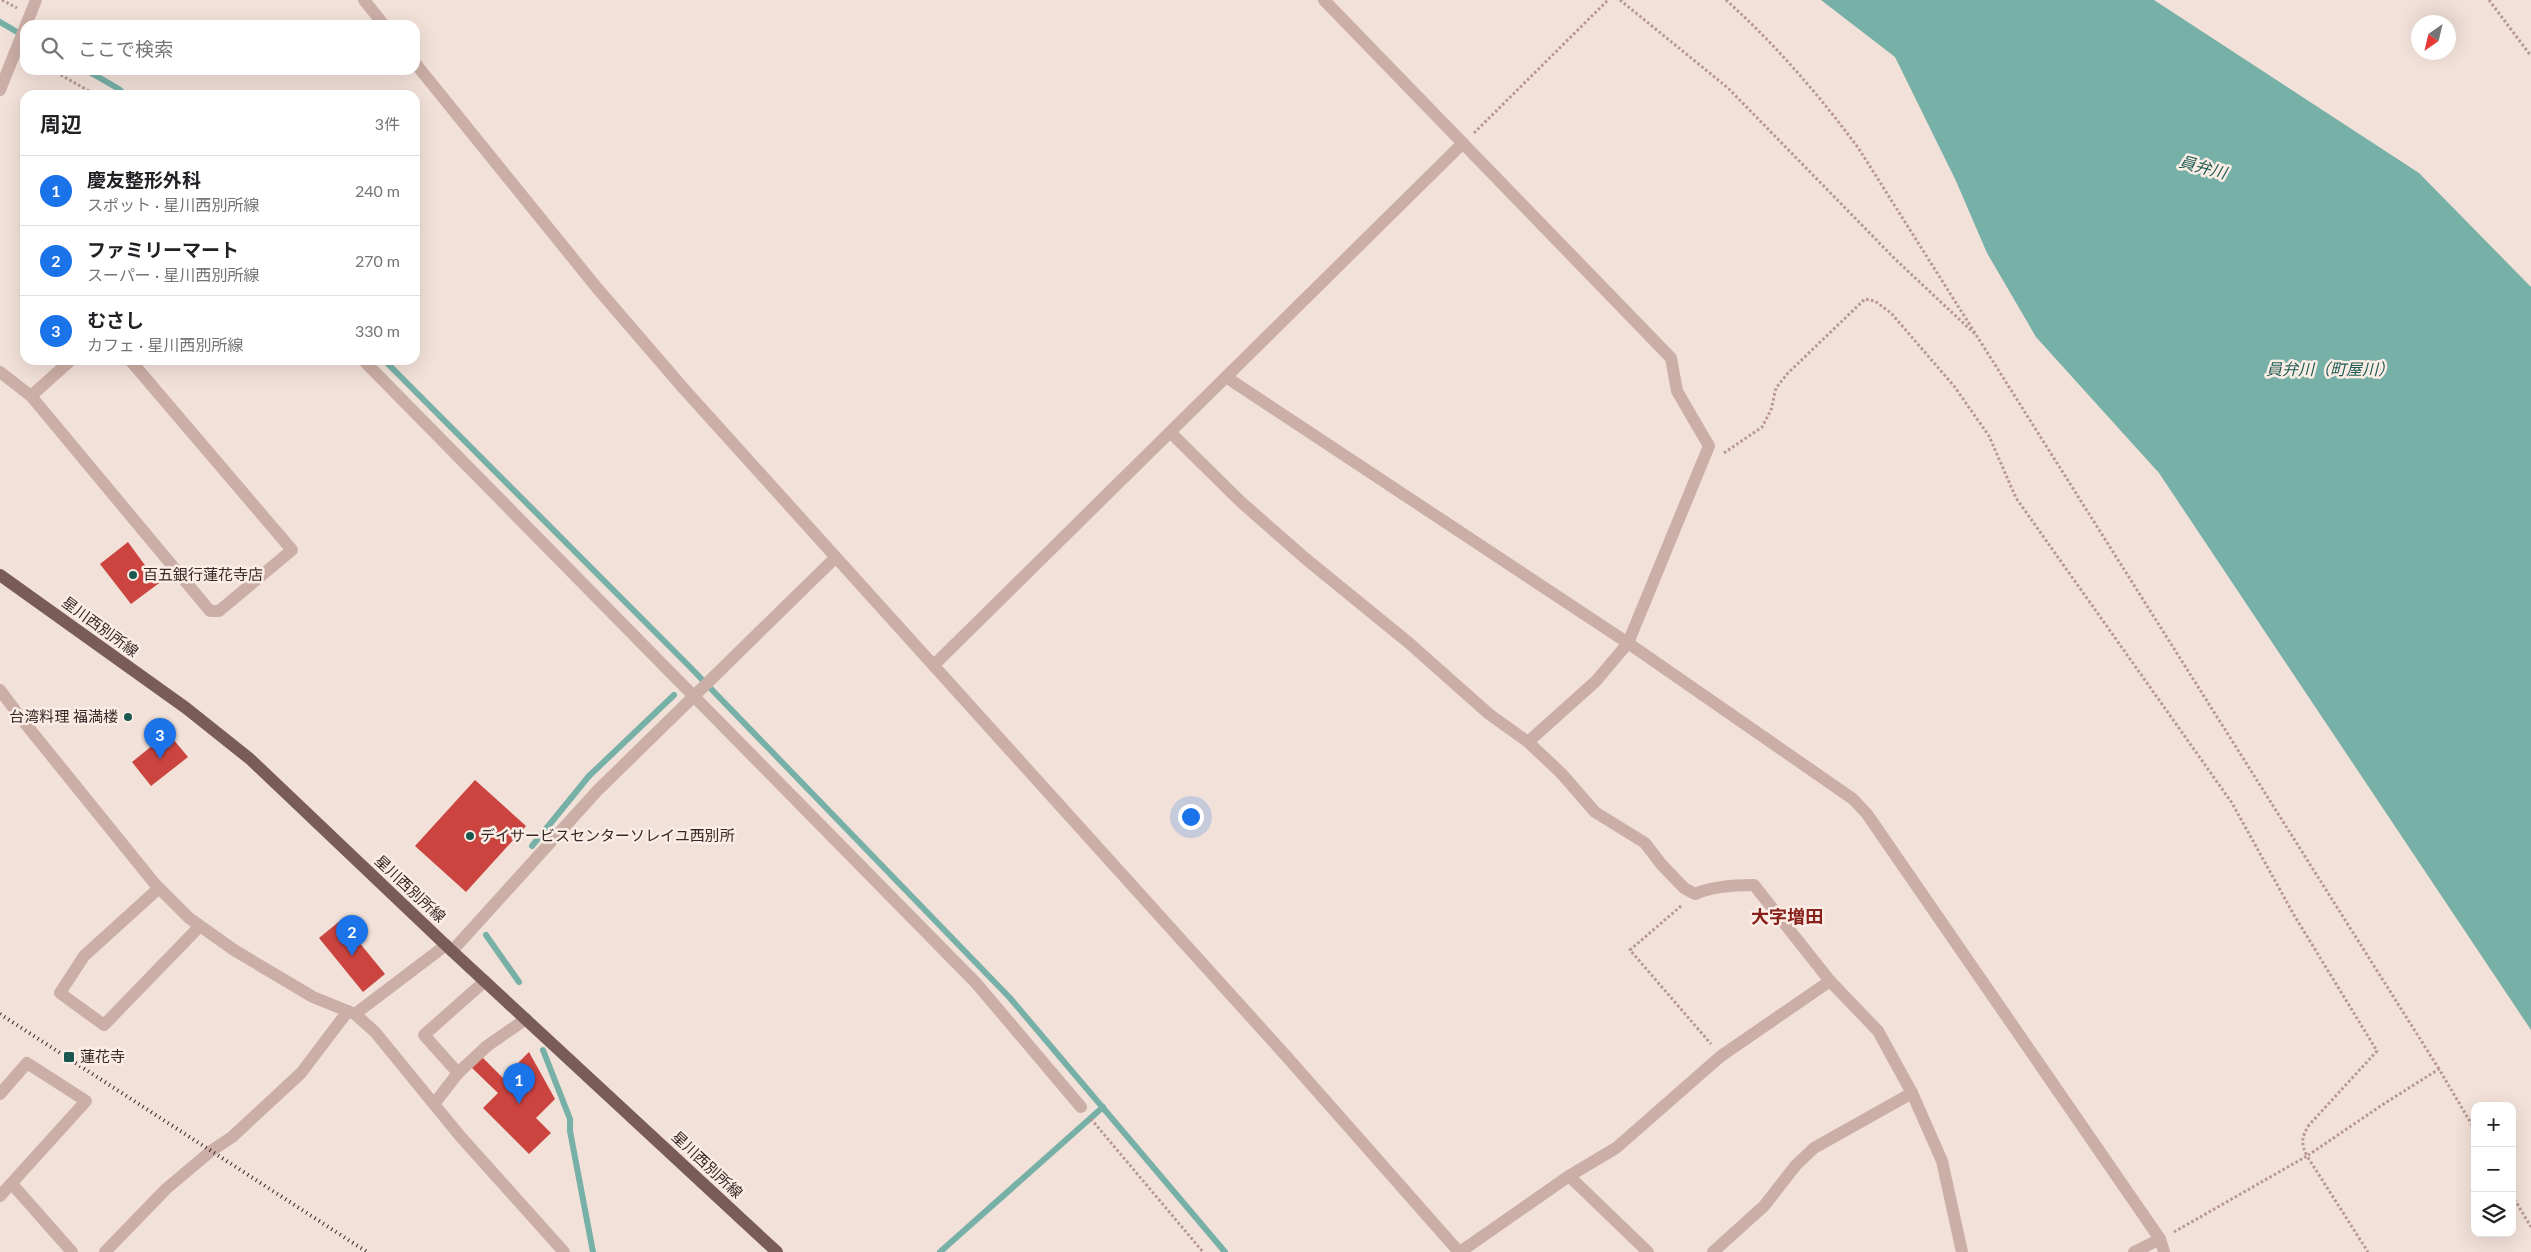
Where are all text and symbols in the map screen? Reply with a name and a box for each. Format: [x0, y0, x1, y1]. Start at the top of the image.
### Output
north arrow [2411, 15, 2456, 60]
search box [20, 20, 420, 75]
icon: search [38, 34, 66, 62]
text: ここで検索 [78, 37, 173, 60]
text: 周辺 [40, 111, 82, 136]
text: 3件 [375, 114, 400, 133]
water label: 員弁川 [2177, 151, 2231, 182]
text: 慶友整形外科 [87, 168, 201, 191]
text: 1 [51, 181, 61, 200]
text: 240 m [355, 181, 400, 200]
text: スポット · 星川西別所線 [87, 195, 259, 214]
text: ファミリーマート [87, 238, 239, 261]
text: 2 [51, 251, 61, 270]
text: 270 m [355, 251, 400, 270]
text: スーパー · 星川西別所線 [87, 265, 259, 284]
text: むさし [87, 308, 144, 331]
text: 3 [51, 321, 61, 340]
text: 330 m [355, 321, 400, 340]
text: カフェ · 星川西別所線 [87, 335, 243, 354]
water label: 員弁川（町屋川） [2266, 359, 2394, 378]
place label: 百五銀行蓮花寺店 [143, 565, 263, 583]
marker: 百五銀行蓮花寺店 [127, 569, 139, 581]
street label: 星川西別所線 [59, 592, 142, 660]
place label: 台湾料理 福満楼 [9, 707, 118, 725]
marker: 台湾料理 福満楼 [122, 711, 134, 723]
pin: 3 [144, 718, 176, 759]
your location [1178, 804, 1204, 830]
place label: デイサービスセンターソレイユ西別所 [480, 826, 735, 844]
marker: デイサービスセンターソレイユ西別所 [464, 830, 476, 842]
street label: 星川西別所線 [372, 851, 450, 926]
district label: 大字増田 [1751, 905, 1823, 927]
pin: 2 [336, 915, 368, 956]
place label: 蓮花寺 [80, 1047, 125, 1065]
marker: 蓮花寺 [62, 1050, 76, 1064]
pin: 1 [503, 1063, 535, 1104]
map controls [2471, 1102, 2516, 1237]
button: + [2471, 1102, 2516, 1147]
street label: 星川西別所線 [669, 1127, 747, 1202]
button: − [2471, 1147, 2516, 1192]
button: layers [2471, 1192, 2516, 1237]

